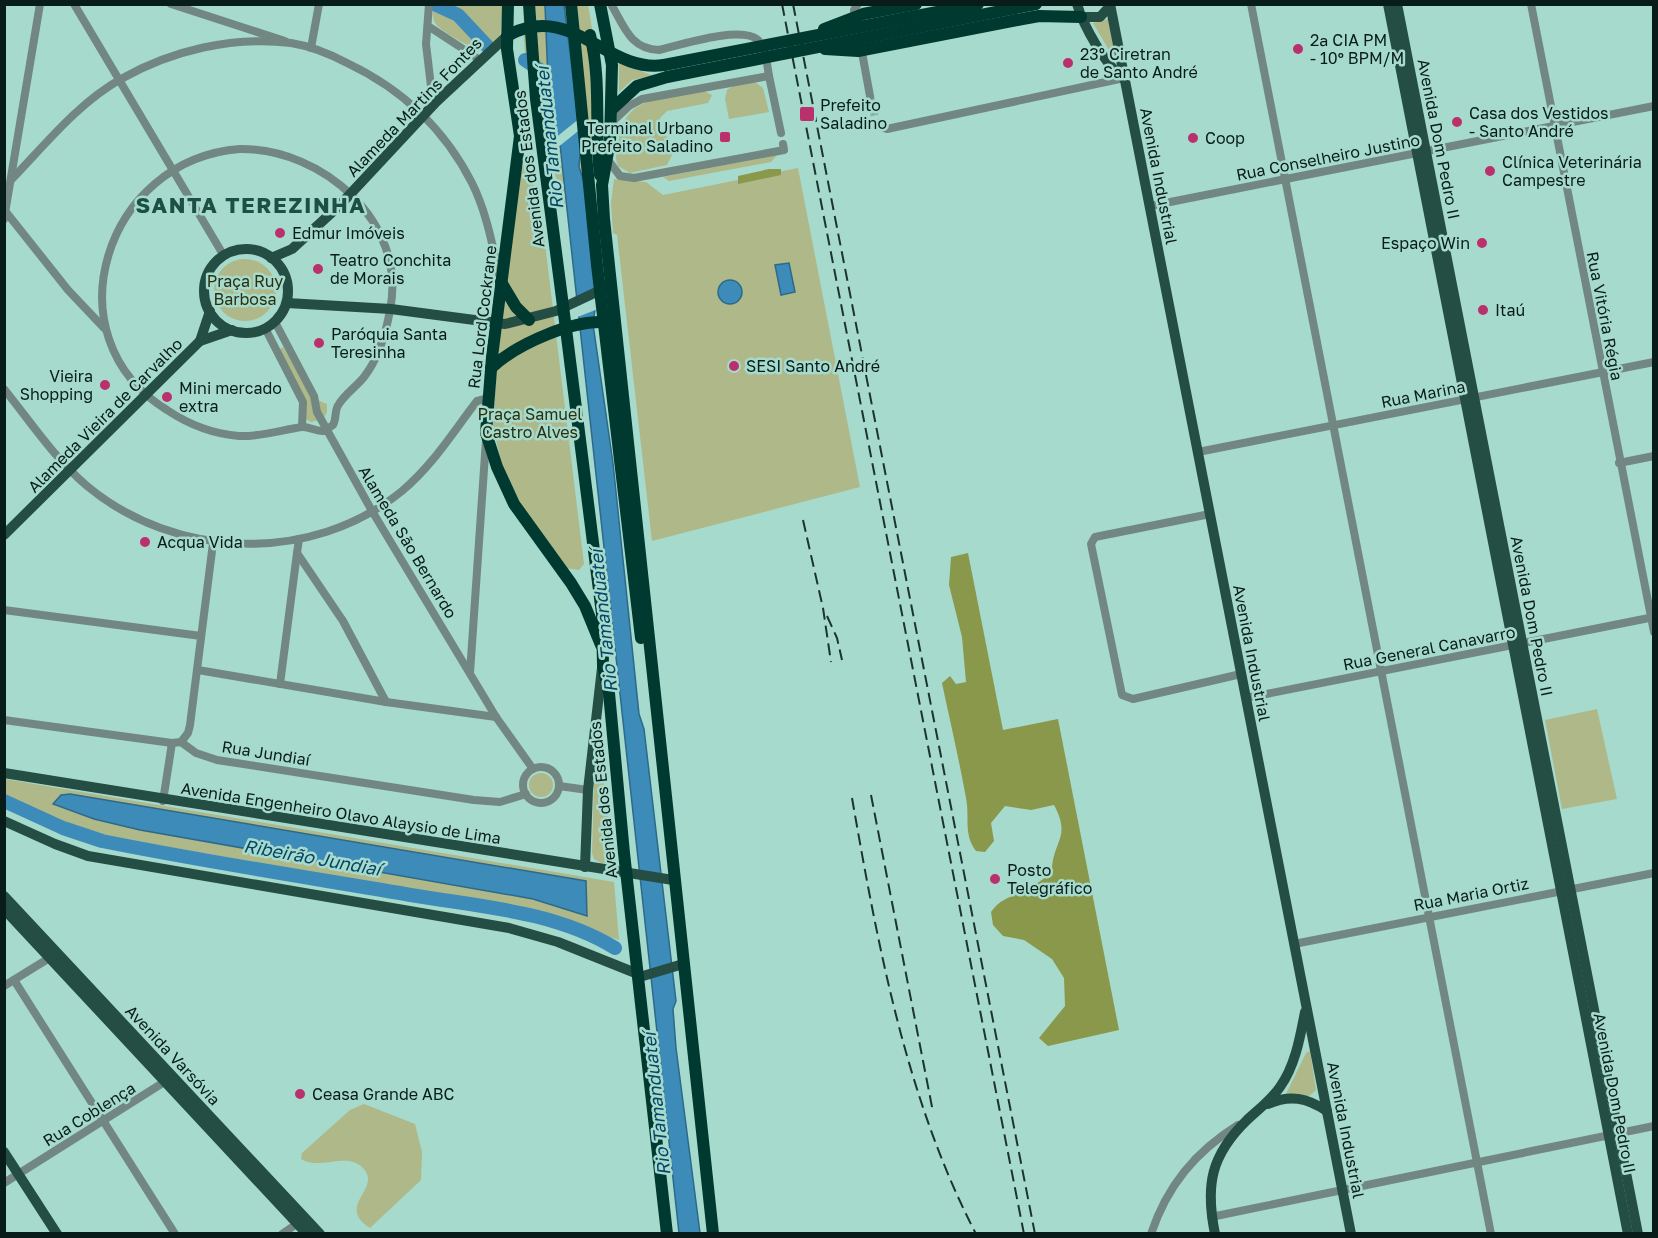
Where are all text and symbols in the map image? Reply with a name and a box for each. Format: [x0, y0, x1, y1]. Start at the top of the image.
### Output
place label: 2ª CIA PM - 10º BPM/M [1310, 30, 1404, 68]
street label: Alameda Martins Fontes [342, 33, 486, 181]
marker: 2ª CIA PM - 10º BPM/M [1291, 42, 1305, 56]
place label: 23° Ciretran de Santo André [1080, 44, 1198, 82]
marker: 23° Ciretran de Santo André [1061, 56, 1075, 70]
street label: Avenida Dom Pedro II [1414, 57, 1464, 221]
water label: Rio Tamanduateí [530, 60, 567, 211]
street label: Avenida dos Estados [509, 89, 549, 249]
place label: Prefeito Saladino [820, 95, 887, 133]
place label: Casa dos Vestidos - Santo André [1469, 103, 1609, 141]
marker: Prefeito Saladino [798, 105, 816, 123]
street label: Avenida Industrial [1136, 106, 1182, 246]
marker: Casa dos Vestidos - Santo André [1450, 115, 1464, 129]
place label: Terminal Urbano Prefeito Saladino [581, 118, 713, 156]
place label: Coop [1205, 128, 1245, 148]
street label: Rua Conselheiro Justino [1234, 129, 1422, 185]
marker: Terminal Urbano Prefeito Saladino [718, 130, 732, 144]
marker: Coop [1186, 131, 1200, 145]
place label: Clínica Veterinária Campestre [1502, 152, 1642, 190]
marker: Clínica Veterinária Campestre [1483, 164, 1497, 178]
district label: SANTA TEREZINHA [136, 191, 366, 218]
place label: Edmur Imóveis [292, 223, 405, 243]
marker: Edmur Imóveis [273, 226, 287, 240]
place label: Espaço Win [1381, 233, 1470, 253]
marker: Espaço Win [1475, 236, 1489, 250]
street label: Rua Lord Cockrane [463, 244, 501, 390]
place label: Teatro Conchita de Morais [330, 250, 451, 288]
street label: Rua Vitória Régia [1583, 250, 1627, 382]
marker: Teatro Conchita de Morais [311, 262, 325, 276]
park label: Praça Ruy Barbosa [207, 271, 283, 309]
place label: Itaú [1495, 300, 1525, 320]
marker: Itaú [1476, 303, 1490, 317]
place label: Paróquia Santa Teresinha [331, 324, 447, 362]
street label: Alameda Vieira de Carvalho [24, 334, 186, 496]
marker: Paróquia Santa Teresinha [312, 336, 326, 350]
place label: SESI Santo André [746, 356, 880, 376]
marker: SESI Santo André [727, 359, 741, 373]
place label: Vieira Shopping [20, 366, 93, 404]
street label: Rua Marina [1379, 376, 1467, 412]
marker: Vieira Shopping [98, 378, 112, 392]
place label: Mini mercado extra [179, 378, 282, 416]
marker: Mini mercado extra [160, 390, 174, 404]
park label: Praça Samuel Castro Alves [478, 404, 582, 442]
street label: Alameda São Bernardo [355, 462, 461, 622]
place label: Acqua Vida [157, 532, 243, 552]
street label: Avenida Dom Pedro II [1507, 534, 1557, 698]
marker: Acqua Vida [138, 535, 152, 549]
water label: Rio Tamanduateí [584, 543, 621, 694]
street label: Avenida Industrial [1229, 583, 1275, 723]
street label: Rua General Canavarro [1341, 621, 1517, 675]
street label: Avenida dos Estados [585, 720, 621, 880]
street label: Rua Jundiaí [220, 736, 313, 770]
street label: Avenida Engenheiro Olavo Alaysio de Lima [180, 778, 502, 848]
water label: Ribeirão Jundiaí [242, 834, 387, 881]
place label: Posto Telegráfico [1007, 860, 1092, 898]
marker: Posto Telegráfico [988, 872, 1002, 886]
street label: Rua Maria Ortiz [1412, 873, 1530, 915]
street label: Avenida Varsóvia [121, 1001, 225, 1109]
street label: Avenida Dom Pedro II [1590, 1011, 1640, 1175]
water label: Rio Tamanduateí [637, 1026, 674, 1177]
street label: Avenida Industrial [1323, 1060, 1369, 1200]
street label: Rua Coblença [39, 1078, 139, 1150]
place label: Ceasa Grande ABC [312, 1084, 454, 1104]
marker: Ceasa Grande ABC [293, 1087, 307, 1101]

